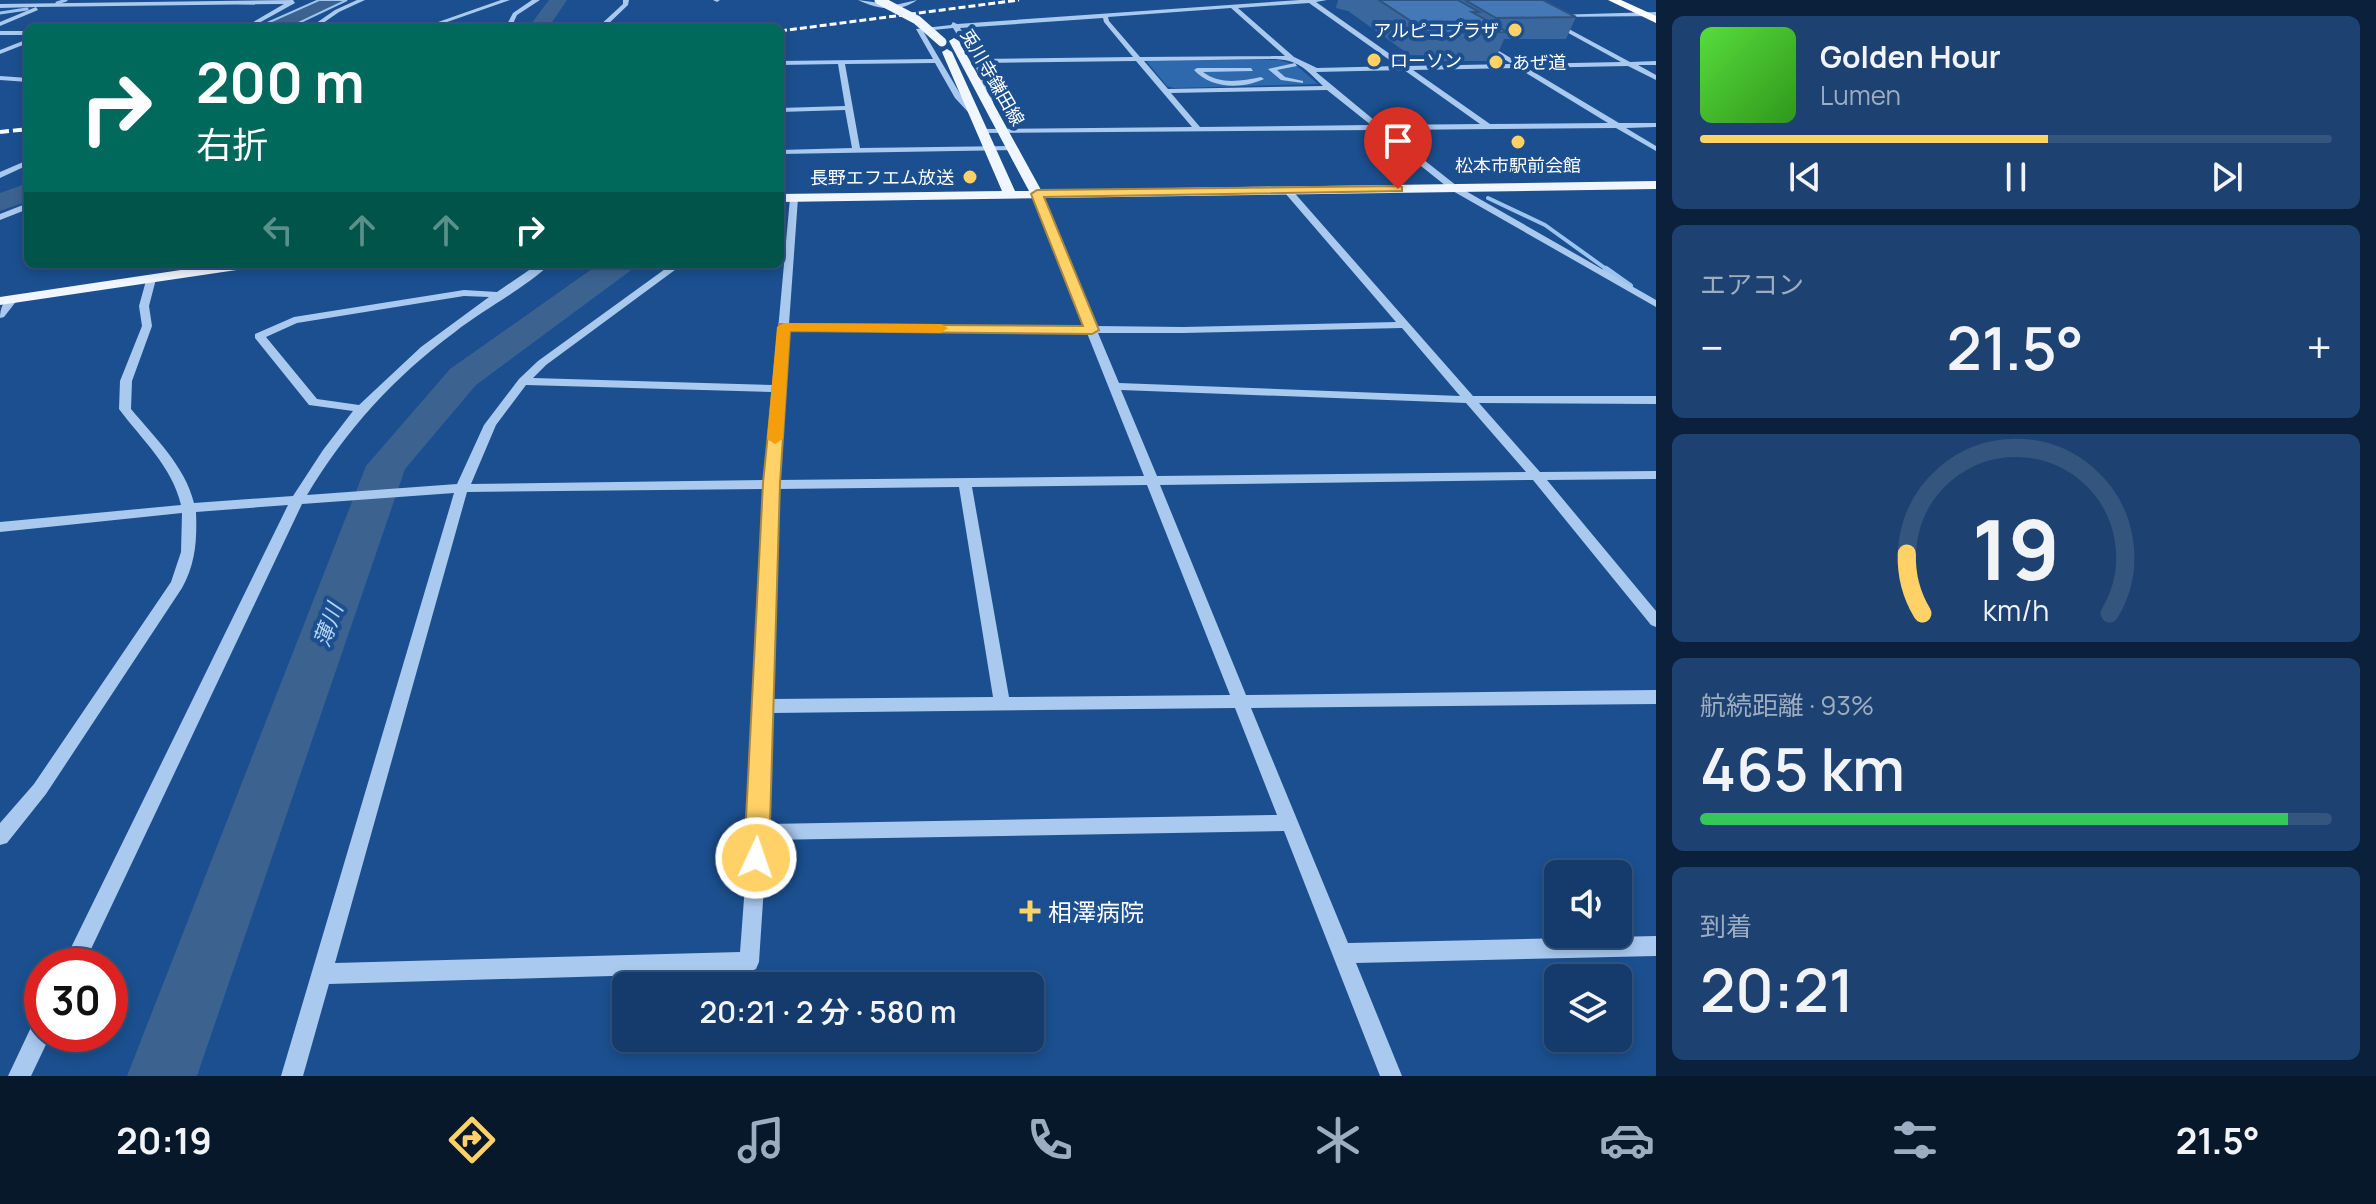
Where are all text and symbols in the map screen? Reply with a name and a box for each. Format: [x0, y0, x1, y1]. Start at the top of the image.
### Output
place label: アルピコプラザ [1373, 18, 1499, 42]
marker: アルピコプラザ [1506, 21, 1524, 39]
street label: 兎川寺鎌田線 [956, 24, 1030, 130]
text: Golden Hour [1820, 36, 2001, 77]
text: 200 m [196, 43, 365, 120]
place label: ローソン [1390, 48, 1462, 72]
place label: あぜ道 [1512, 50, 1566, 74]
marker: ローソン [1365, 51, 1383, 69]
marker: あぜ道 [1487, 53, 1505, 71]
icon: right [64, 56, 168, 160]
text: Lumen [1820, 77, 1901, 113]
pin [1364, 107, 1432, 189]
icon: arrive [1376, 119, 1420, 163]
text: 右折 [196, 120, 268, 169]
marker: 松本市駅前会館 [1509, 133, 1527, 151]
place label: 松本市駅前会館 [1455, 153, 1581, 177]
icon: previous [1783, 155, 1827, 199]
icon: pause [1994, 155, 2038, 199]
icon: next [2205, 155, 2249, 199]
place label: 長野エフエム放送 [810, 165, 954, 189]
marker: 長野エフエム放送 [961, 168, 979, 186]
icon: left [256, 208, 300, 252]
icon: ahead [340, 208, 384, 252]
icon: ahead [424, 208, 468, 252]
icon: right [508, 208, 552, 252]
text: エアコン [1700, 266, 1804, 302]
text: 21.5° [1947, 306, 2084, 388]
text: − [1700, 317, 1724, 377]
text: + [2307, 317, 2332, 377]
text: 19 [1972, 491, 2060, 605]
text: km/h [1983, 591, 2049, 630]
water label: 薄川 [306, 597, 350, 651]
text: 航続距離 · 93% [1700, 687, 1874, 723]
text: 465 km [1700, 727, 1905, 809]
position arrow [714, 816, 798, 900]
map controls [1544, 860, 1632, 1052]
button: sound [1544, 860, 1632, 948]
place label: 相澤病院 [1048, 895, 1144, 928]
marker: 相澤病院 [1019, 900, 1041, 922]
text: 到着 [1700, 908, 1752, 944]
speed limit sign: 30 [24, 948, 128, 1052]
text: 20:21 [1700, 948, 1854, 1030]
button: layers [1544, 964, 1632, 1052]
text: 20:21 · 2 分 · 580 m [699, 991, 957, 1032]
icon: directions [444, 1112, 500, 1168]
icon: music [733, 1112, 789, 1168]
icon: phone [1022, 1112, 1078, 1168]
icon: climate [1310, 1112, 1366, 1168]
icon: car [1599, 1112, 1655, 1168]
icon: filters [1887, 1112, 1943, 1168]
text: 20:19 [116, 1116, 212, 1165]
text: 21.5° [2176, 1116, 2260, 1165]

